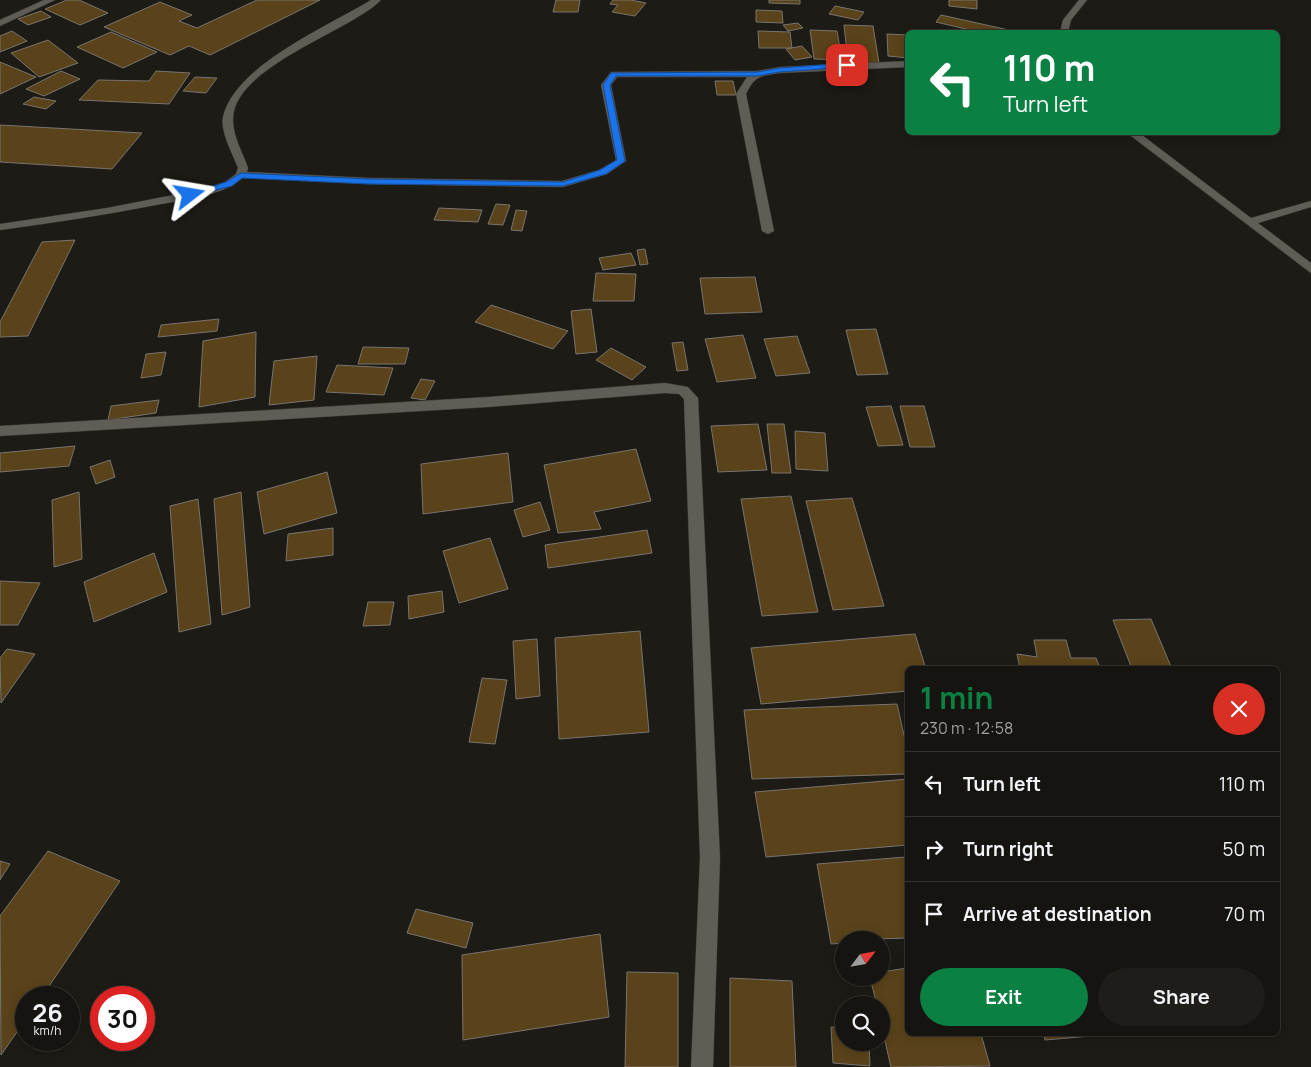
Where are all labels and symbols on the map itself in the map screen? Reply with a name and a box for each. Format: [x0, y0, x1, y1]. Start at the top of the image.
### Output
pin [826, 44, 868, 86]
position arrow [163, 168, 215, 220]
north arrow [835, 931, 890, 986]
speed limit sign: 30 [90, 986, 155, 1051]

